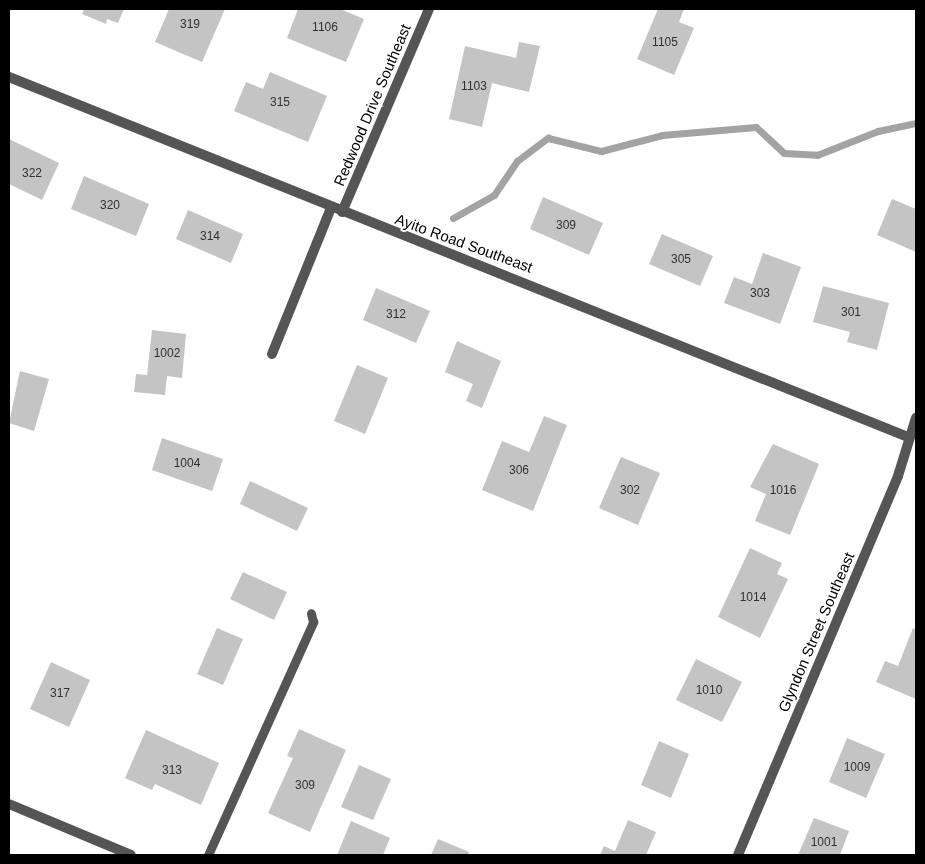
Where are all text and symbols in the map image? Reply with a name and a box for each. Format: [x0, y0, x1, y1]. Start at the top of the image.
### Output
house number: 319 [180, 18, 200, 32]
house number: 1106 [312, 21, 338, 35]
street label: Redwood Drive Southeast [330, 21, 414, 189]
house number: 1105 [652, 36, 678, 50]
house number: 1103 [461, 80, 487, 94]
house number: 315 [270, 96, 290, 110]
house number: 322 [22, 167, 42, 181]
house number: 320 [100, 199, 120, 213]
street label: Ayito Road Southeast [393, 210, 535, 276]
house number: 309 [556, 219, 576, 233]
house number: 314 [200, 230, 220, 244]
house number: 305 [671, 253, 691, 267]
house number: 303 [750, 287, 770, 301]
house number: 301 [841, 306, 861, 320]
house number: 312 [386, 308, 406, 322]
house number: 1002 [154, 347, 180, 361]
house number: 1004 [174, 457, 200, 471]
house number: 306 [509, 464, 529, 478]
house number: 302 [620, 484, 640, 498]
house number: 1016 [770, 484, 796, 498]
street label: Glyndon Street Southeast [774, 549, 858, 715]
house number: 1014 [740, 591, 766, 605]
house number: 1010 [696, 684, 722, 698]
house number: 317 [50, 687, 70, 701]
house number: 1009 [844, 761, 870, 775]
house number: 313 [162, 764, 182, 778]
house number: 309 [295, 779, 315, 793]
house number: 1001 [811, 836, 837, 850]

